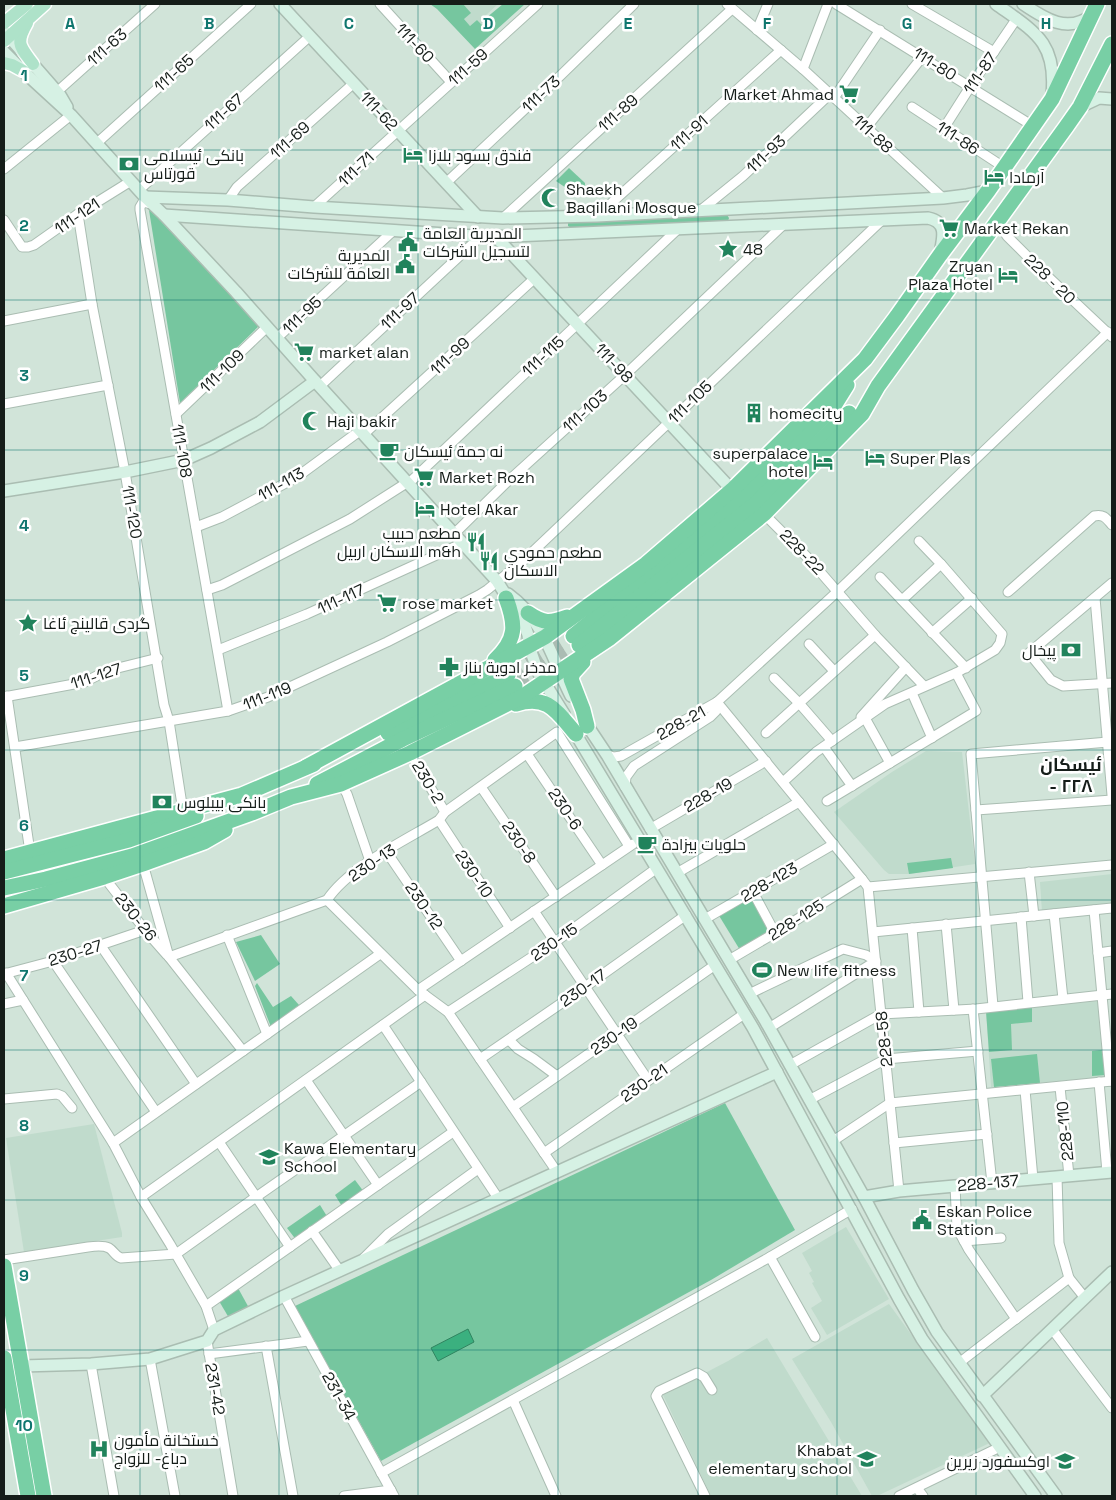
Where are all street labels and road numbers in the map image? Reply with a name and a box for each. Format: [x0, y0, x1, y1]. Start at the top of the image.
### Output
street label: 111-60 [391, 19, 439, 67]
street label: 111-63 [83, 24, 131, 70]
street label: 111-80 [909, 42, 961, 86]
street label: 111-59 [444, 44, 492, 90]
street label: 111-87 [958, 48, 1002, 98]
street label: 111-65 [150, 50, 198, 96]
street label: 111-73 [517, 71, 565, 117]
street label: 111-62 [355, 87, 403, 135]
street label: 111-67 [200, 89, 248, 135]
street label: 111-89 [593, 89, 643, 137]
street label: 111-88 [849, 110, 897, 158]
street label: 111-91 [666, 111, 712, 155]
street label: 111-69 [266, 116, 314, 164]
street label: 111-86 [933, 116, 983, 160]
street label: 111-93 [742, 130, 790, 178]
street label: 111-71 [333, 147, 379, 191]
street label: 111-121 [50, 193, 104, 239]
street label: 228 - 20 [1020, 249, 1080, 309]
street label: 111-97 [376, 288, 424, 334]
street label: 111-95 [278, 291, 326, 339]
street label: 111-115 [517, 331, 569, 381]
street label: 111-99 [426, 332, 474, 380]
street label: 111-98 [590, 339, 638, 387]
street label: 111-109 [195, 345, 249, 397]
street label: 111-105 [663, 376, 717, 428]
street label: 111-103 [558, 385, 612, 437]
street label: 111-108 [167, 422, 197, 480]
street label: 111-113 [254, 462, 308, 506]
street label: 111-120 [117, 484, 147, 540]
street label: 228-22 [775, 525, 829, 579]
street label: 111-117 [314, 579, 368, 619]
street label: 111-127 [68, 658, 124, 694]
street label: 111-119 [240, 677, 294, 715]
street label: 228-21 [653, 701, 709, 745]
street label: 230-2 [407, 757, 449, 807]
street label: 228-19 [680, 773, 736, 817]
street label: 230-6 [543, 784, 587, 834]
street label: 230-8 [497, 817, 541, 867]
street label: 230-13 [344, 839, 400, 887]
street label: 230-10 [450, 846, 498, 902]
street label: 228-123 [737, 857, 801, 907]
street label: 230-12 [400, 878, 448, 934]
street label: 230-26 [110, 888, 162, 946]
street label: 228-125 [764, 895, 828, 945]
street label: 230-15 [526, 918, 582, 966]
street label: 230-27 [45, 935, 105, 971]
street label: 230-17 [555, 964, 611, 1012]
street label: 228-58 [871, 1010, 897, 1068]
street label: 230-19 [586, 1012, 642, 1060]
street label: 230-21 [616, 1059, 672, 1107]
street label: 228-110 [1051, 1100, 1079, 1162]
street label: 228-137 [956, 1170, 1020, 1196]
street label: 231-42 [200, 1361, 230, 1417]
street label: 231-34 [317, 1368, 361, 1424]

